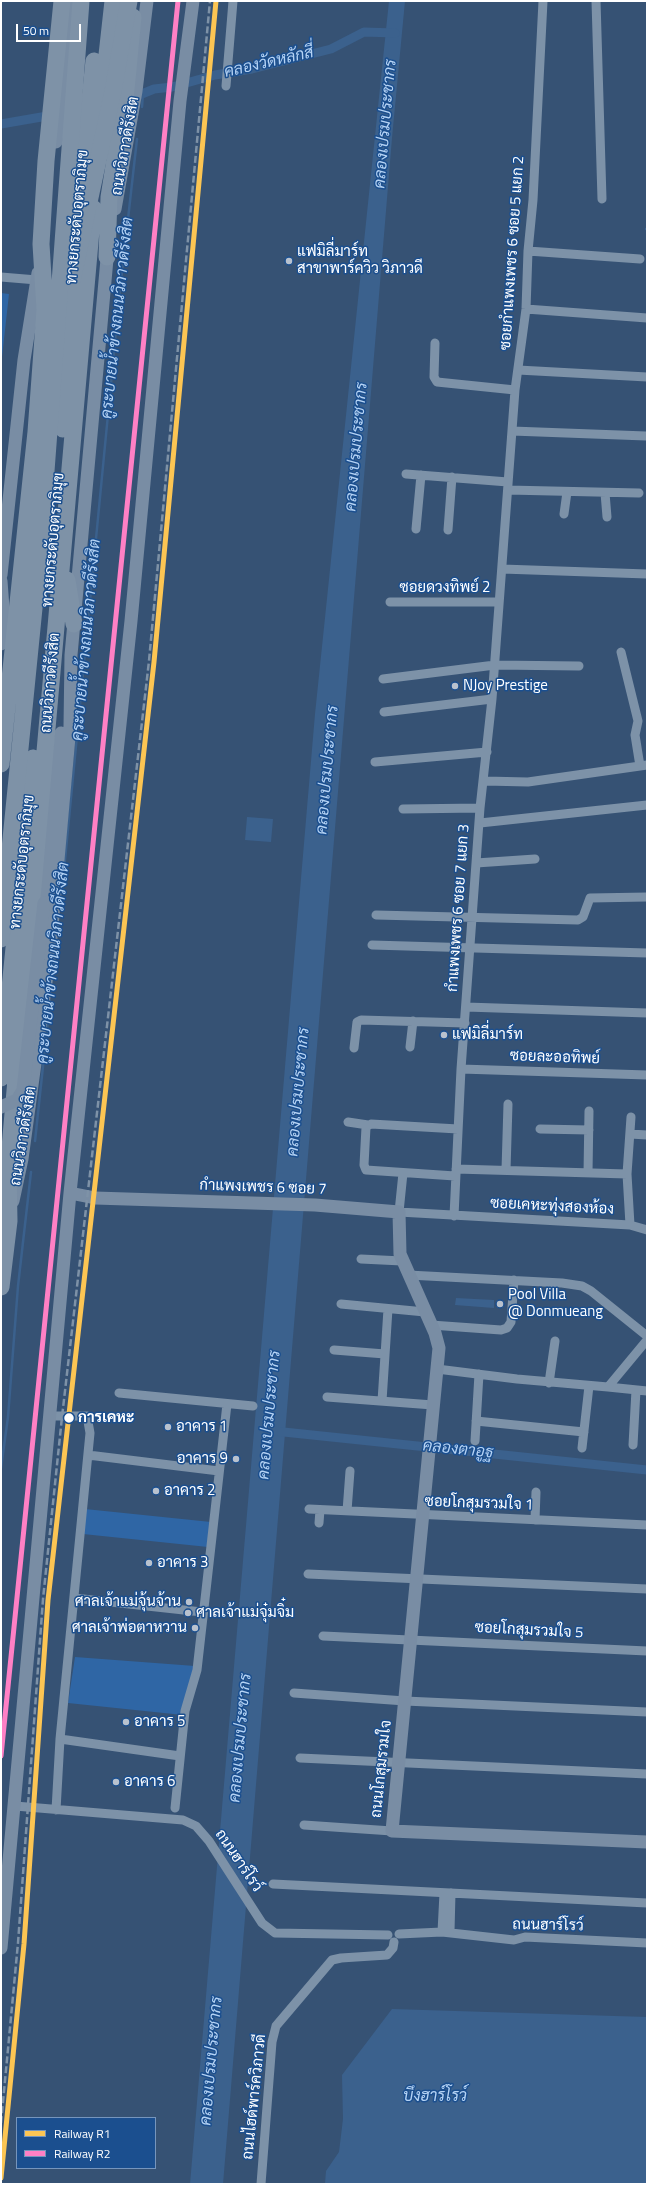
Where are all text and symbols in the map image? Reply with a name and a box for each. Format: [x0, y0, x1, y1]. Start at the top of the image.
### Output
scale bar [18, 16, 83, 42]
text: 50 m [23, 21, 49, 40]
water label: คลองวัดหลักสี่ [222, 43, 316, 83]
water label: คลองเปรมประชากร [371, 59, 401, 189]
street label: ถนนวิภาวดีรังสิต [108, 95, 144, 197]
street label: ทางยกระดับอุตราภิมุข [63, 149, 93, 285]
street label: ซอยกำแพงเพชร 6 ซอย 5 แยก 2 [497, 155, 529, 351]
water label: คูระบายน้ำข้างถนนวิภาวดีรังสิต [98, 216, 138, 420]
place label: แฟมิลี่มาร์ท สาขาพาร์ควิว วิภาวดี [297, 243, 423, 278]
marker: แฟมิลี่มาร์ท สาขาพาร์ควิว วิภาวดี [284, 256, 294, 266]
water label: คลองเปรมประชากร [342, 382, 372, 512]
street label: ทางยกระดับอุตราภิมุข [39, 472, 69, 608]
water label: คูระบายน้ำข้างถนนวิภาวดีรังสิต [69, 538, 105, 742]
street label: ซอยดวงทิพย์ 2 [400, 579, 490, 597]
street label: ถนนวิภาวดีรังสิต [38, 632, 64, 734]
place label: NJoy Prestige [463, 677, 548, 695]
marker: NJoy Prestige [450, 681, 460, 691]
water label: คลองเปรมประชากร [313, 705, 343, 835]
street label: ทางยกระดับอุตราภิมุข [7, 794, 39, 930]
street label: กำแพงเพชร 6 ซอย 7 แยก 3 [444, 823, 474, 993]
water label: คูระบายน้ำข้างถนนวิภาวดีรังสิต [34, 861, 74, 1065]
place label: แฟมิลี่มาร์ท [452, 1026, 523, 1044]
water label: คลองเปรมประชากร [284, 1027, 314, 1157]
marker: แฟมิลี่มาร์ท [439, 1030, 449, 1040]
street label: ซอยละออทิพย์ [510, 1047, 600, 1069]
street label: ถนนวิภาวดีรังสิต [7, 1085, 41, 1187]
street label: กำแพงเพชร 6 ซอย 7 [199, 1177, 327, 1199]
street label: ซอยเคหะทุ่งสองห้อง [490, 1195, 614, 1219]
place label: Pool Villa @ Donmueang [508, 1286, 603, 1321]
marker: Pool Villa @ Donmueang [495, 1299, 505, 1309]
water label: คลองเปรมประชากร [255, 1350, 285, 1480]
place label: การเคหะ [78, 1409, 134, 1427]
marker: การเคหะ [62, 1411, 76, 1425]
place label: อาคาร 1 [176, 1418, 227, 1436]
marker: อาคาร 1 [163, 1422, 173, 1432]
water label: คลองตาอูฐ [422, 1437, 494, 1463]
place label: อาคาร 9 [177, 1450, 228, 1468]
marker: อาคาร 9 [231, 1454, 241, 1464]
place label: อาคาร 2 [164, 1482, 215, 1500]
marker: อาคาร 2 [151, 1486, 161, 1496]
street label: ซอยโกสุมรวมใจ 1 [424, 1493, 534, 1515]
place label: อาคาร 3 [157, 1554, 208, 1572]
marker: อาคาร 3 [144, 1558, 154, 1568]
place label: ศาลเจ้าแม่จุ้นจ้าน [75, 1593, 181, 1611]
marker: ศาลเจ้าแม่จุ้นจ้าน [184, 1597, 194, 1607]
place label: ศาลเจ้าแม่จุ๋มจิ๋ม [196, 1604, 294, 1622]
marker: ศาลเจ้าแม่จุ๋มจิ๋ม [183, 1608, 193, 1618]
place label: ศาลเจ้าพ่อตาหวาน [72, 1619, 187, 1637]
street label: ซอยโกสุมรวมใจ 5 [474, 1619, 584, 1643]
marker: ศาลเจ้าพ่อตาหวาน [190, 1623, 200, 1633]
water label: คลองเปรมประชากร [226, 1673, 256, 1803]
place label: อาคาร 5 [134, 1713, 185, 1731]
marker: อาคาร 5 [121, 1717, 131, 1727]
street label: ถนนโกสุมรวมใจ [368, 1719, 396, 1819]
place label: อาคาร 6 [124, 1773, 175, 1791]
marker: อาคาร 6 [111, 1777, 121, 1787]
street label: ถนนฮาร์โรว์ [211, 1826, 265, 1896]
street label: ถนนฮาร์โรว์ [512, 1916, 584, 1936]
water label: คลองเปรมประชากร [197, 1996, 227, 2126]
street label: ถนนไฮด์พาร์ควิภาวดี [239, 2033, 271, 2161]
water label: บึงฮาร์โรว์ [403, 2087, 467, 2107]
legend [16, 2117, 156, 2169]
text: Railway R1 [54, 2124, 110, 2143]
text: Railway R2 [54, 2144, 110, 2163]

